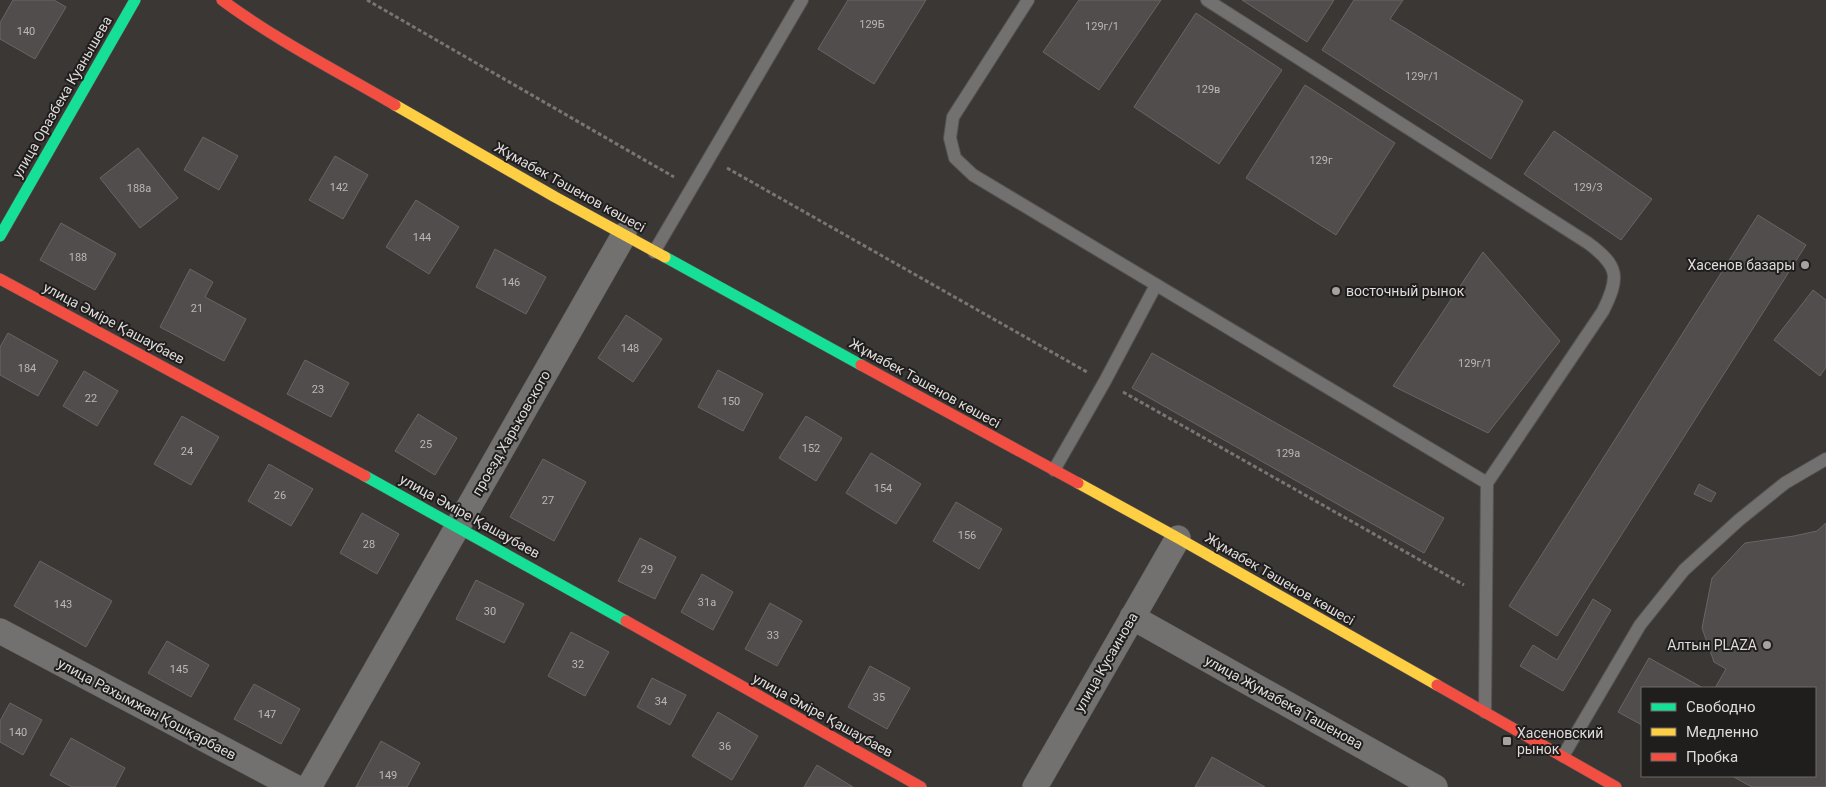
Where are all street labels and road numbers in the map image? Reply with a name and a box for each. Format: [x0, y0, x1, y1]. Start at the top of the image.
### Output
street label: улица Оразбека Куанышева [9, 13, 115, 181]
street label: Жұмабек Тәшенов көшесі [492, 139, 648, 235]
street label: улица Әміре Қашаубаев [41, 279, 187, 367]
street label: Жұмабек Тәшенов көшесі [847, 335, 1003, 431]
street label: проезд Харьковского [469, 367, 553, 499]
street label: улица Әміре Қашаубаев [397, 471, 543, 561]
street label: Жұмабек Тәшенов көшесі [1202, 530, 1358, 628]
street label: улица Кусаинова [1071, 610, 1141, 714]
street label: улица Жумабека Ташенова [1202, 652, 1366, 752]
street label: улица Рахымжан Қошқарбаев [55, 655, 239, 763]
street label: улица Әміре Қашаубаев [750, 670, 896, 760]

